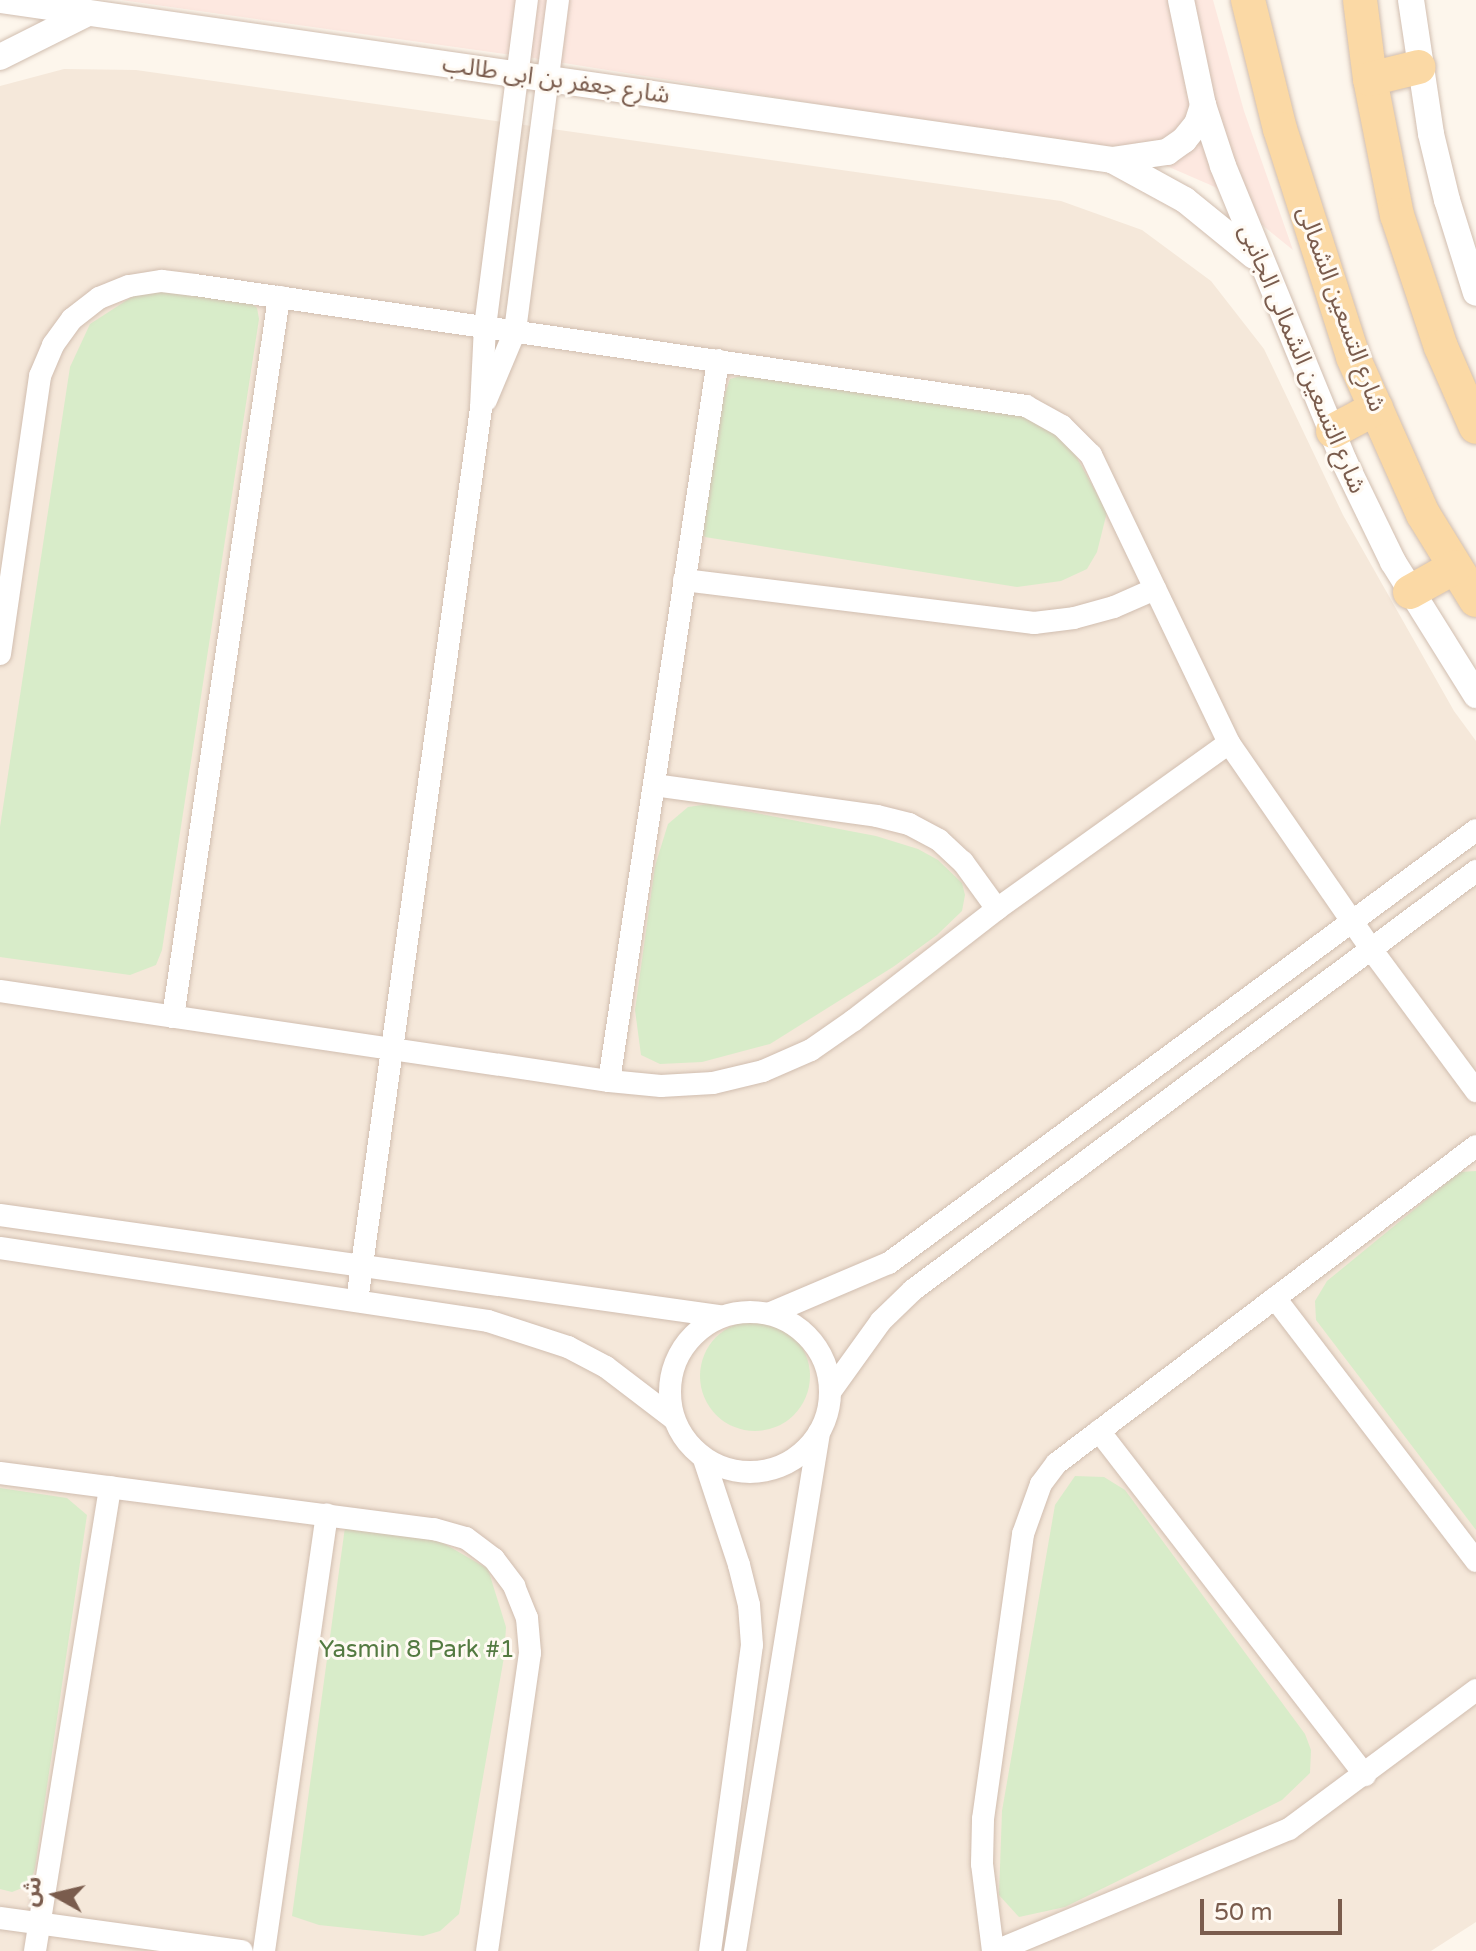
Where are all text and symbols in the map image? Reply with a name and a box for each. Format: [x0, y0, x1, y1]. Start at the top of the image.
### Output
street label: شارع جعفر بن ابى طالب [440, 50, 672, 110]
street label: شارع التسعين الشمالى [1290, 202, 1392, 416]
street label: شارع التسعين الشمالى الجانبى [1232, 220, 1372, 498]
park label: Yasmin 8 Park #1 [319, 1636, 515, 1664]
north arrow [16, 1855, 96, 1935]
text: ش [17, 1875, 47, 1908]
scale bar [1204, 1883, 1346, 1933]
text: 50 m [1214, 1898, 1272, 1927]

